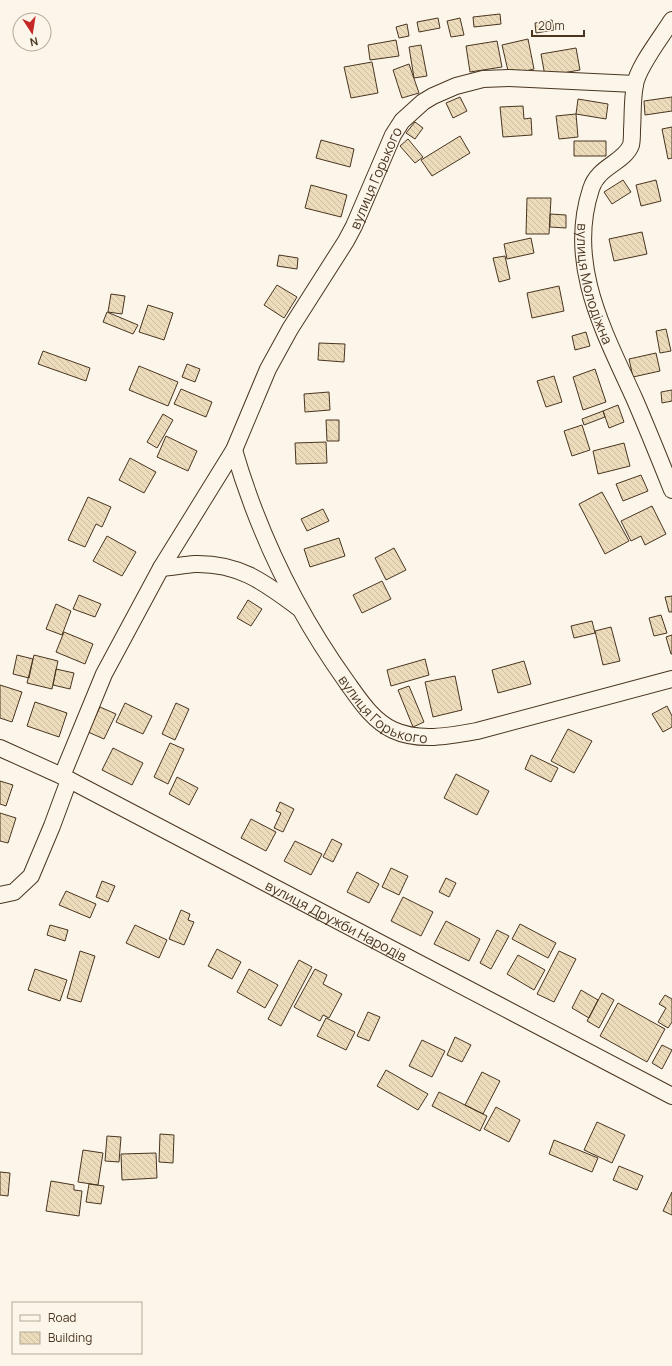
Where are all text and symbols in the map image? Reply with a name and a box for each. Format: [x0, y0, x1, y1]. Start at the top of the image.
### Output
north arrow [12, 12, 52, 52]
scale bar [532, 12, 584, 38]
text: 20 m [538, 17, 565, 34]
text: N [29, 34, 40, 50]
street label: вулиця Горького [344, 122, 406, 232]
street label: вулиця Молодіжна [573, 223, 618, 347]
street label: вулиця Горького [335, 671, 428, 747]
street label: вулиця Дружби Народів [262, 875, 411, 965]
legend [12, 1302, 142, 1354]
text: Road [48, 1309, 76, 1326]
text: Building [48, 1329, 92, 1346]

